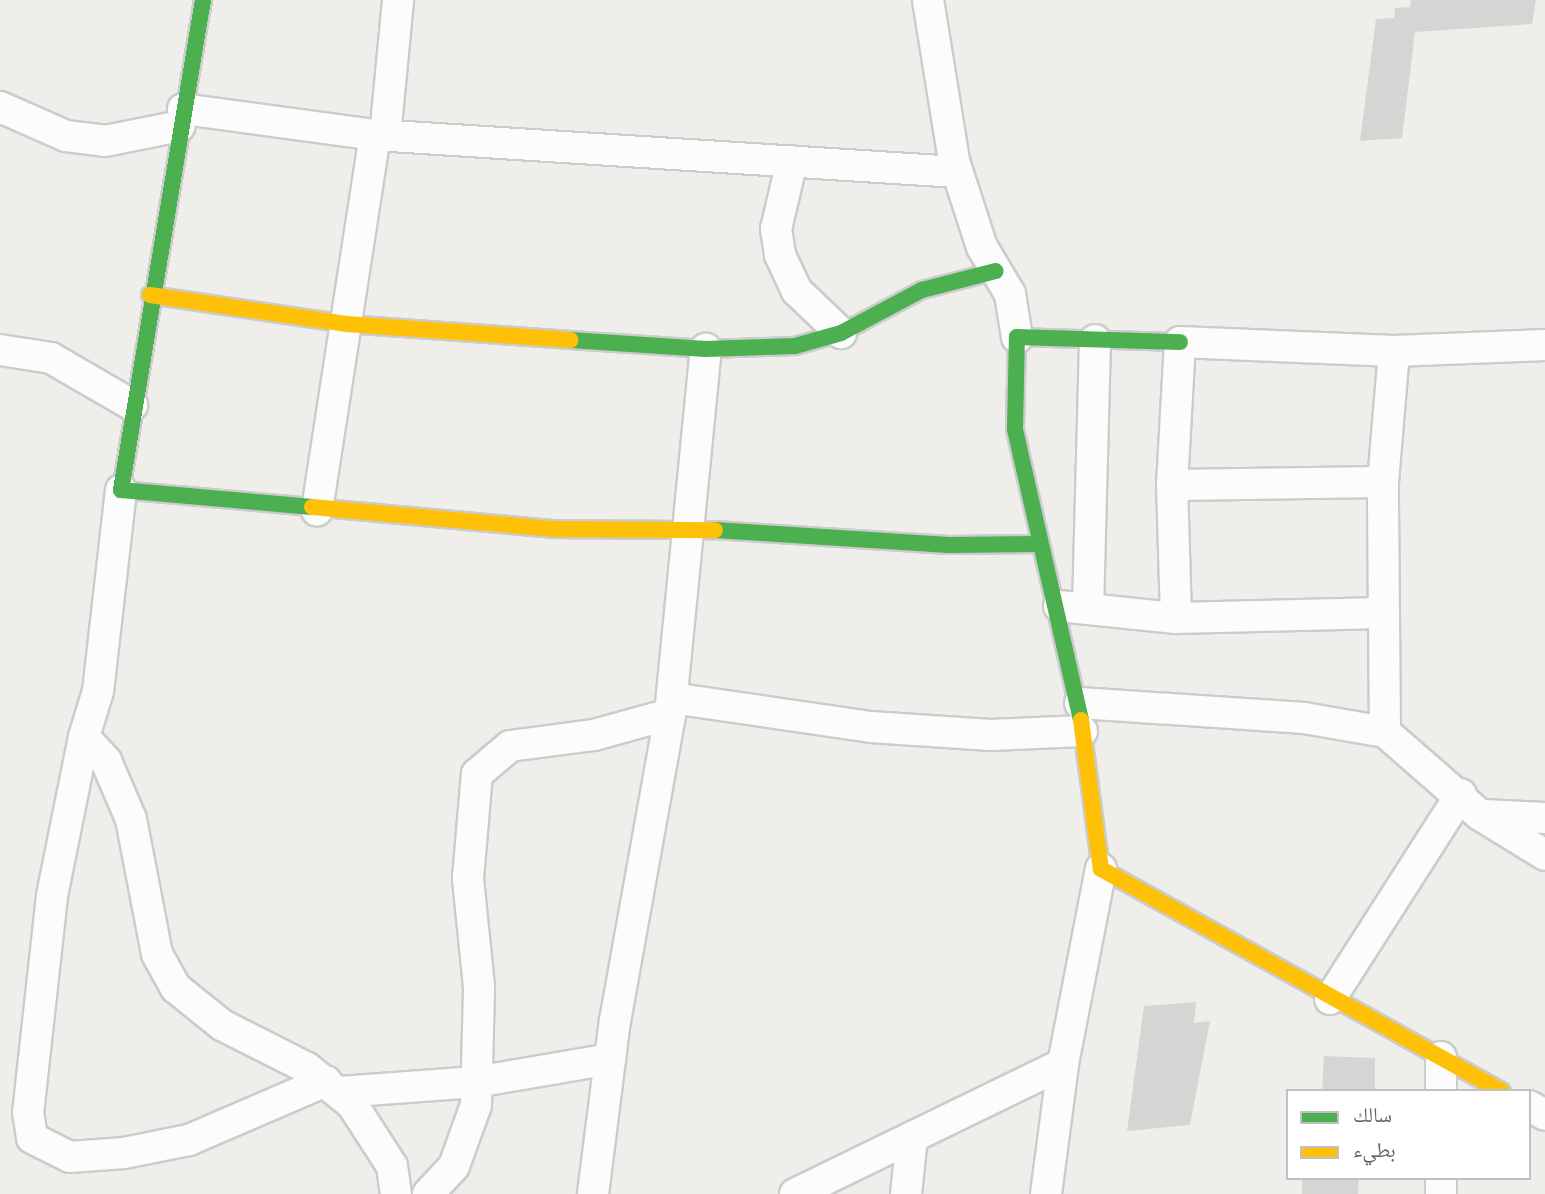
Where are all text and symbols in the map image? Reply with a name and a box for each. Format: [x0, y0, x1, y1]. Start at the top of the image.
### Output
legend [1286, 1089, 1531, 1180]
text: سالك [1353, 1102, 1392, 1127]
text: بطيء [1353, 1137, 1396, 1162]

